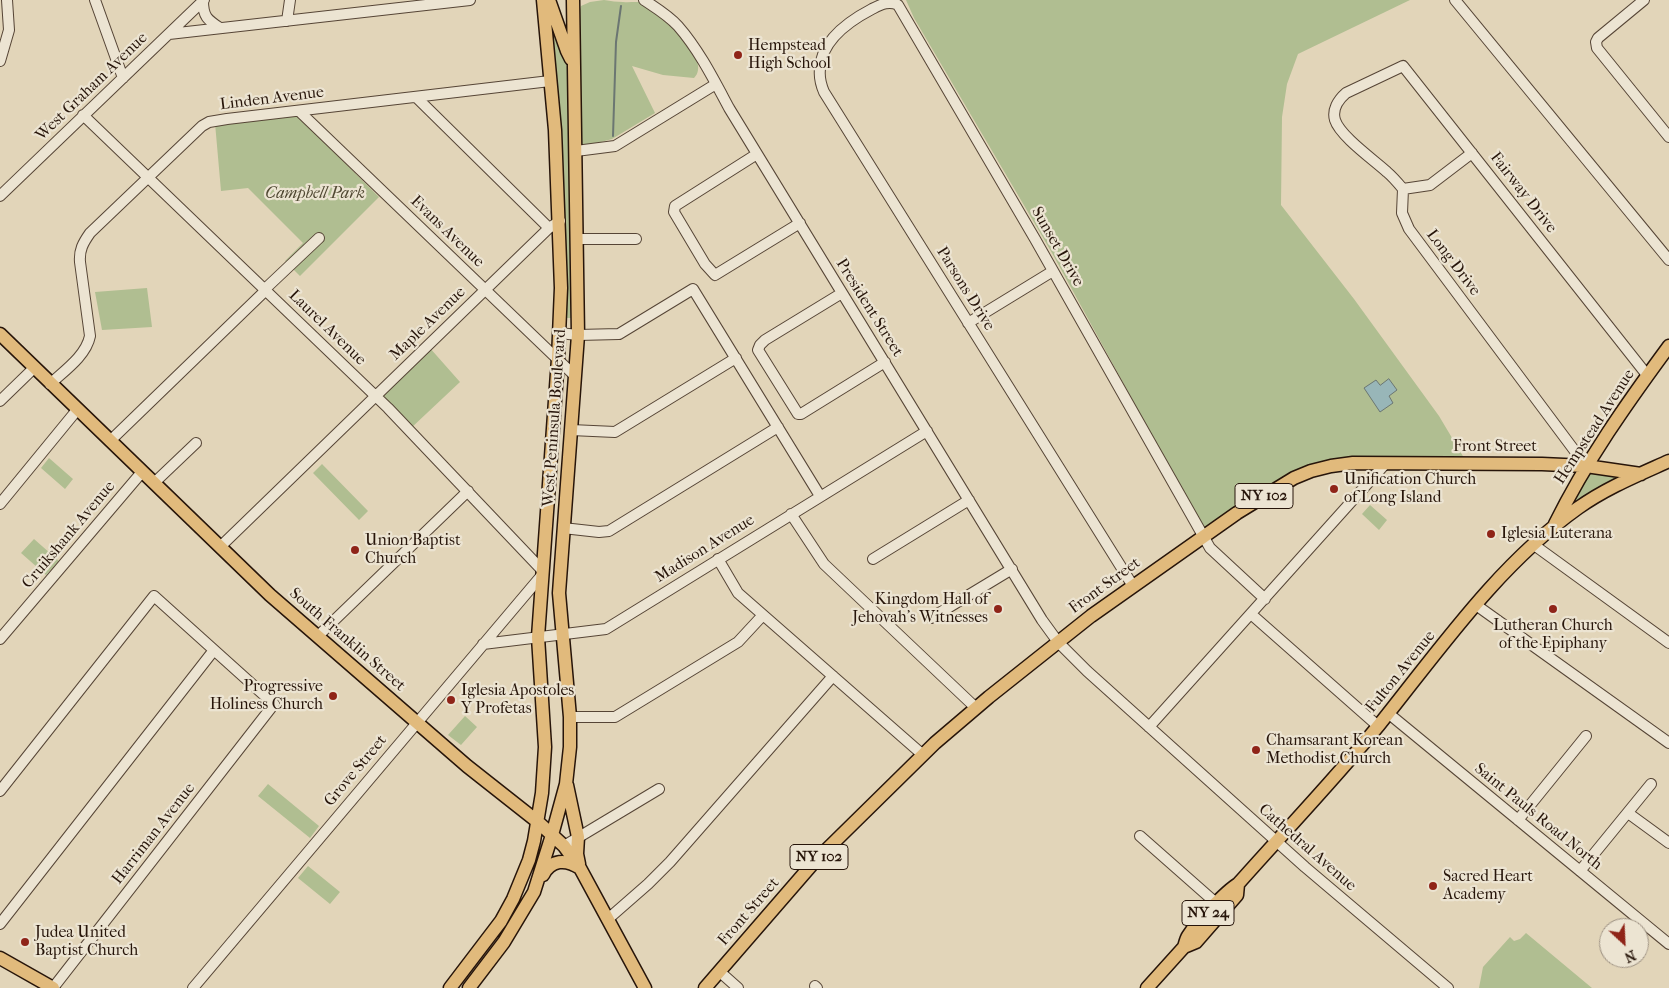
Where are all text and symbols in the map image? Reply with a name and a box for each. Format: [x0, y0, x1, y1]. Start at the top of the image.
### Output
street label: West Graham Avenue [32, 29, 152, 145]
place label: Hempstead High School [748, 36, 831, 74]
marker: Hempstead High School [732, 49, 744, 61]
street label: Linden Avenue [219, 83, 325, 115]
street label: Fairway Drive [1485, 149, 1561, 237]
park label: Campbell Park [265, 184, 365, 204]
street label: Evans Avenue [406, 192, 488, 272]
street label: Sunset Drive [1027, 204, 1087, 290]
street label: Long Drive [1422, 226, 1484, 300]
street label: Parsons Drive [932, 243, 998, 335]
street label: President Street [831, 255, 907, 361]
street label: Maple Avenue [386, 283, 470, 365]
street label: Laurel Avenue [284, 286, 370, 370]
street label: West Peninsula Boulevard [539, 328, 571, 508]
street label: Hempstead Avenue [1551, 366, 1639, 488]
street label: Front Street [1453, 437, 1537, 457]
place label: Unification Church of Long Island [1344, 470, 1476, 508]
street label: Cruikshank Avenue [18, 477, 120, 593]
marker: Unification Church of Long Island [1328, 483, 1340, 495]
road number: NY 102 [1235, 484, 1293, 508]
street label: Madison Avenue [652, 511, 758, 587]
place label: Iglesia Luterana [1501, 524, 1613, 544]
marker: Iglesia Luterana [1485, 528, 1497, 540]
place label: Union Baptist Church [365, 531, 461, 569]
marker: Union Baptist Church [349, 544, 361, 556]
street label: Front Street [1065, 554, 1145, 618]
street label: South Franklin Street [285, 584, 409, 696]
place label: Kingdom Hall of Jehovah’s Witnesses [852, 590, 988, 628]
marker: Kingdom Hall of Jehovah’s Witnesses [992, 603, 1004, 615]
marker: Lutheran Church of the Epiphany [1547, 603, 1559, 615]
place label: Lutheran Church of the Epiphany [1493, 616, 1613, 654]
street label: Fulton Avenue [1362, 627, 1440, 717]
place label: Progressive Holiness Church [210, 677, 323, 715]
place label: Iglesia Apostoles Y Profetas [461, 681, 574, 719]
marker: Progressive Holiness Church [327, 690, 339, 702]
marker: Iglesia Apostoles Y Profetas [445, 694, 457, 706]
street label: Grove Street [321, 731, 391, 811]
place label: Chamsarant Korean Methodist Church [1266, 731, 1403, 769]
marker: Chamsarant Korean Methodist Church [1250, 744, 1262, 756]
street label: Saint Pauls Road North [1470, 760, 1606, 874]
street label: Harriman Avenue [108, 779, 200, 889]
street label: Cathedral Avenue [1254, 800, 1360, 896]
road number: NY 102 [790, 844, 848, 870]
place label: Sacred Heart Academy [1443, 867, 1533, 905]
street label: Front Street [714, 874, 784, 950]
marker: Sacred Heart Academy [1427, 880, 1439, 892]
road number: NY 24 [1182, 900, 1234, 926]
north arrow [1599, 918, 1649, 968]
place label: Judea United Baptist Church [35, 923, 138, 961]
marker: Judea United Baptist Church [19, 936, 31, 948]
text: N [1622, 946, 1639, 966]

